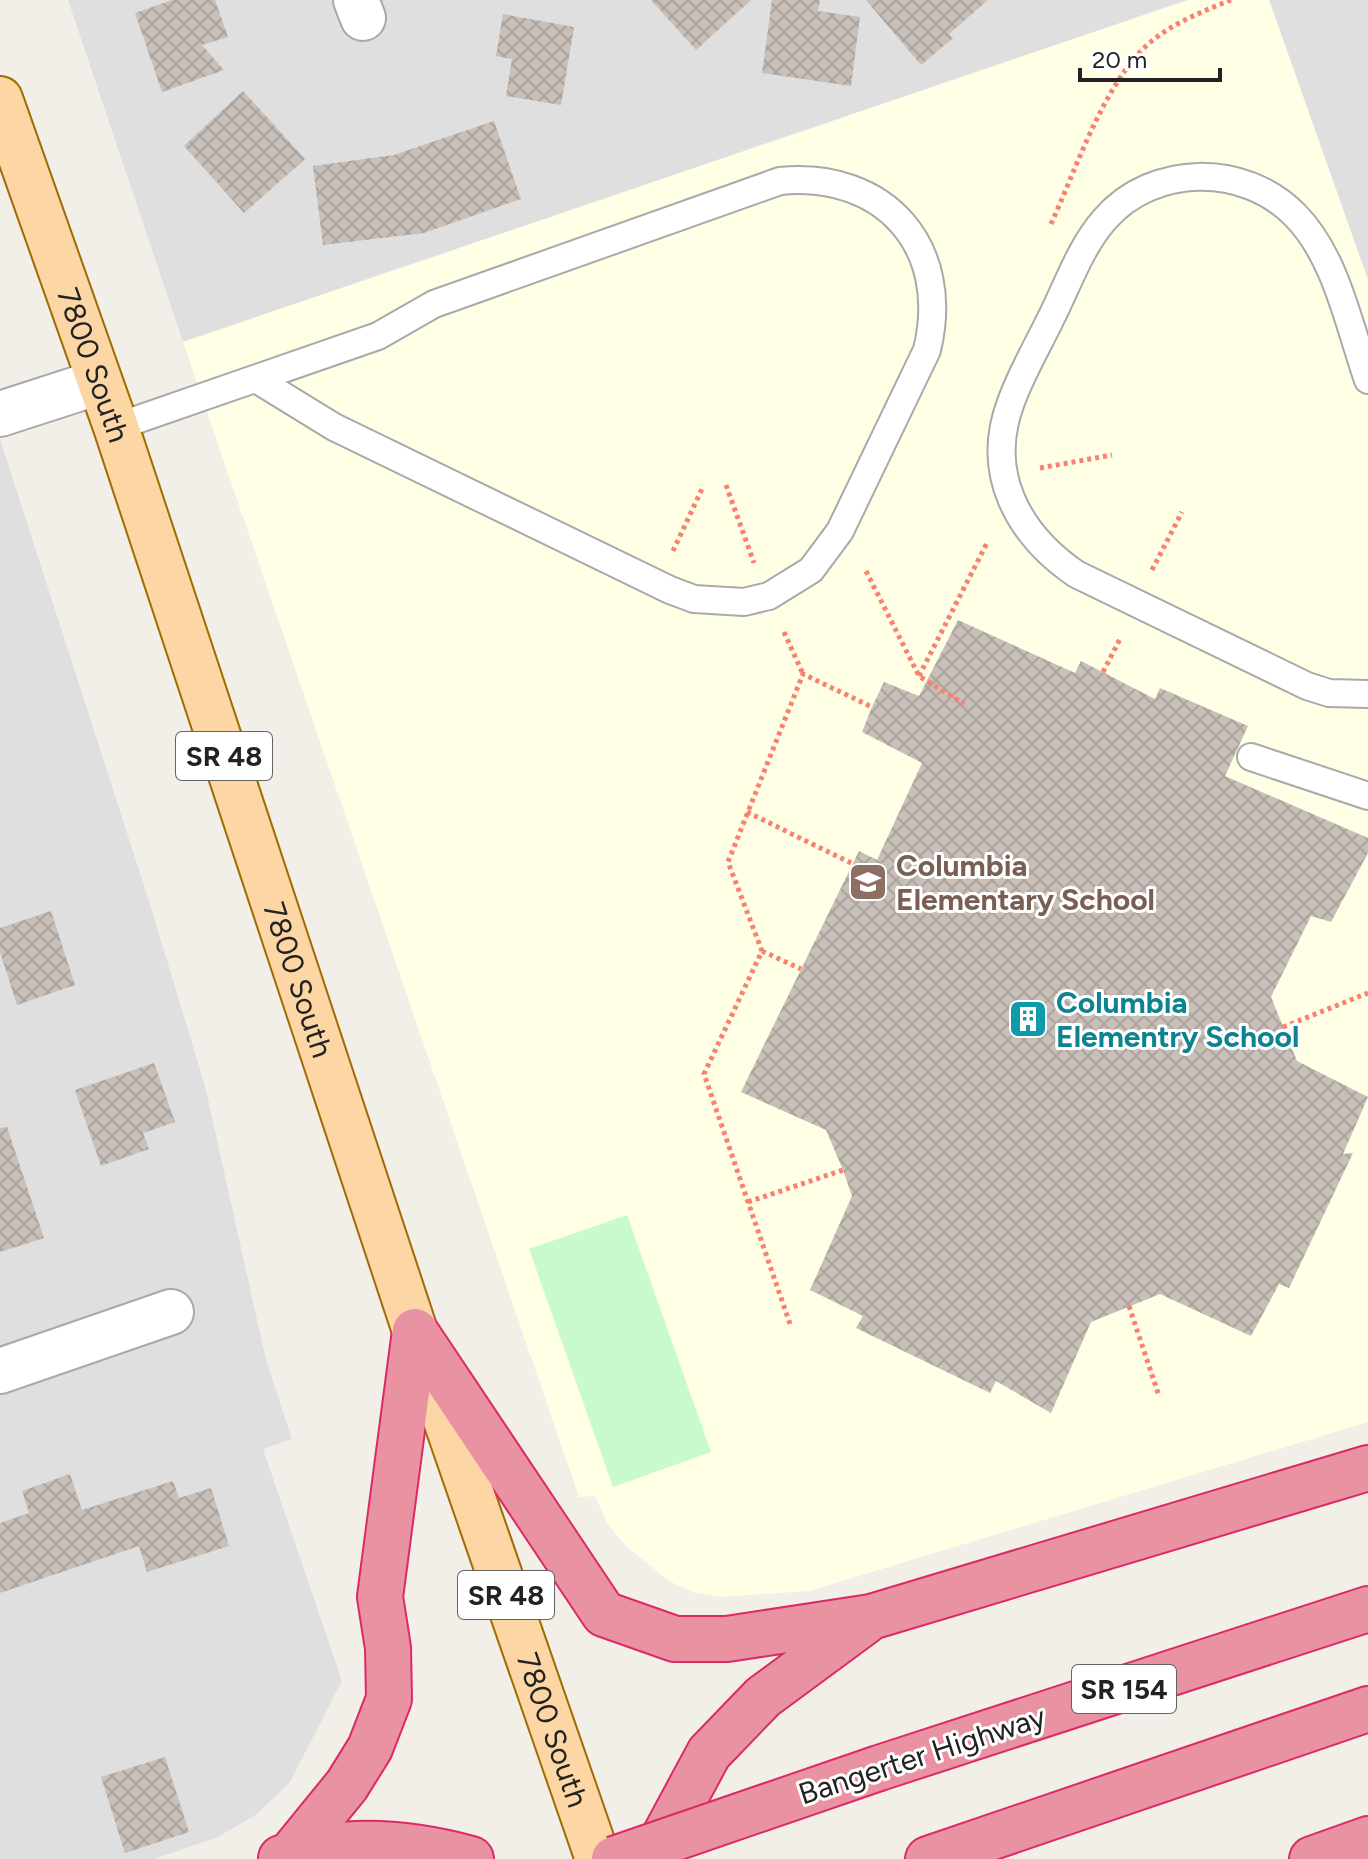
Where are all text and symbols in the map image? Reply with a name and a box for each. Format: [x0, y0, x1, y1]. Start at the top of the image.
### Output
scale bar [1080, 32, 1220, 82]
text: 20 m [1092, 45, 1147, 74]
street label: 7800 South [50, 283, 138, 447]
road number: SR 48 [176, 732, 272, 780]
place label: Columbia Elementary School [896, 847, 1155, 918]
school or university icon: Columbia Elementary School [847, 861, 889, 903]
street label: 7800 South [256, 897, 342, 1062]
place label: Columbia Elementry School [1056, 984, 1299, 1055]
building icon: Columbia Elementry School [1007, 998, 1049, 1040]
road number: SR 48 [458, 1571, 554, 1619]
street label: 7800 South [509, 1647, 597, 1812]
road number: SR 154 [1072, 1665, 1176, 1713]
street label: Bangerter Highway [794, 1698, 1050, 1812]

